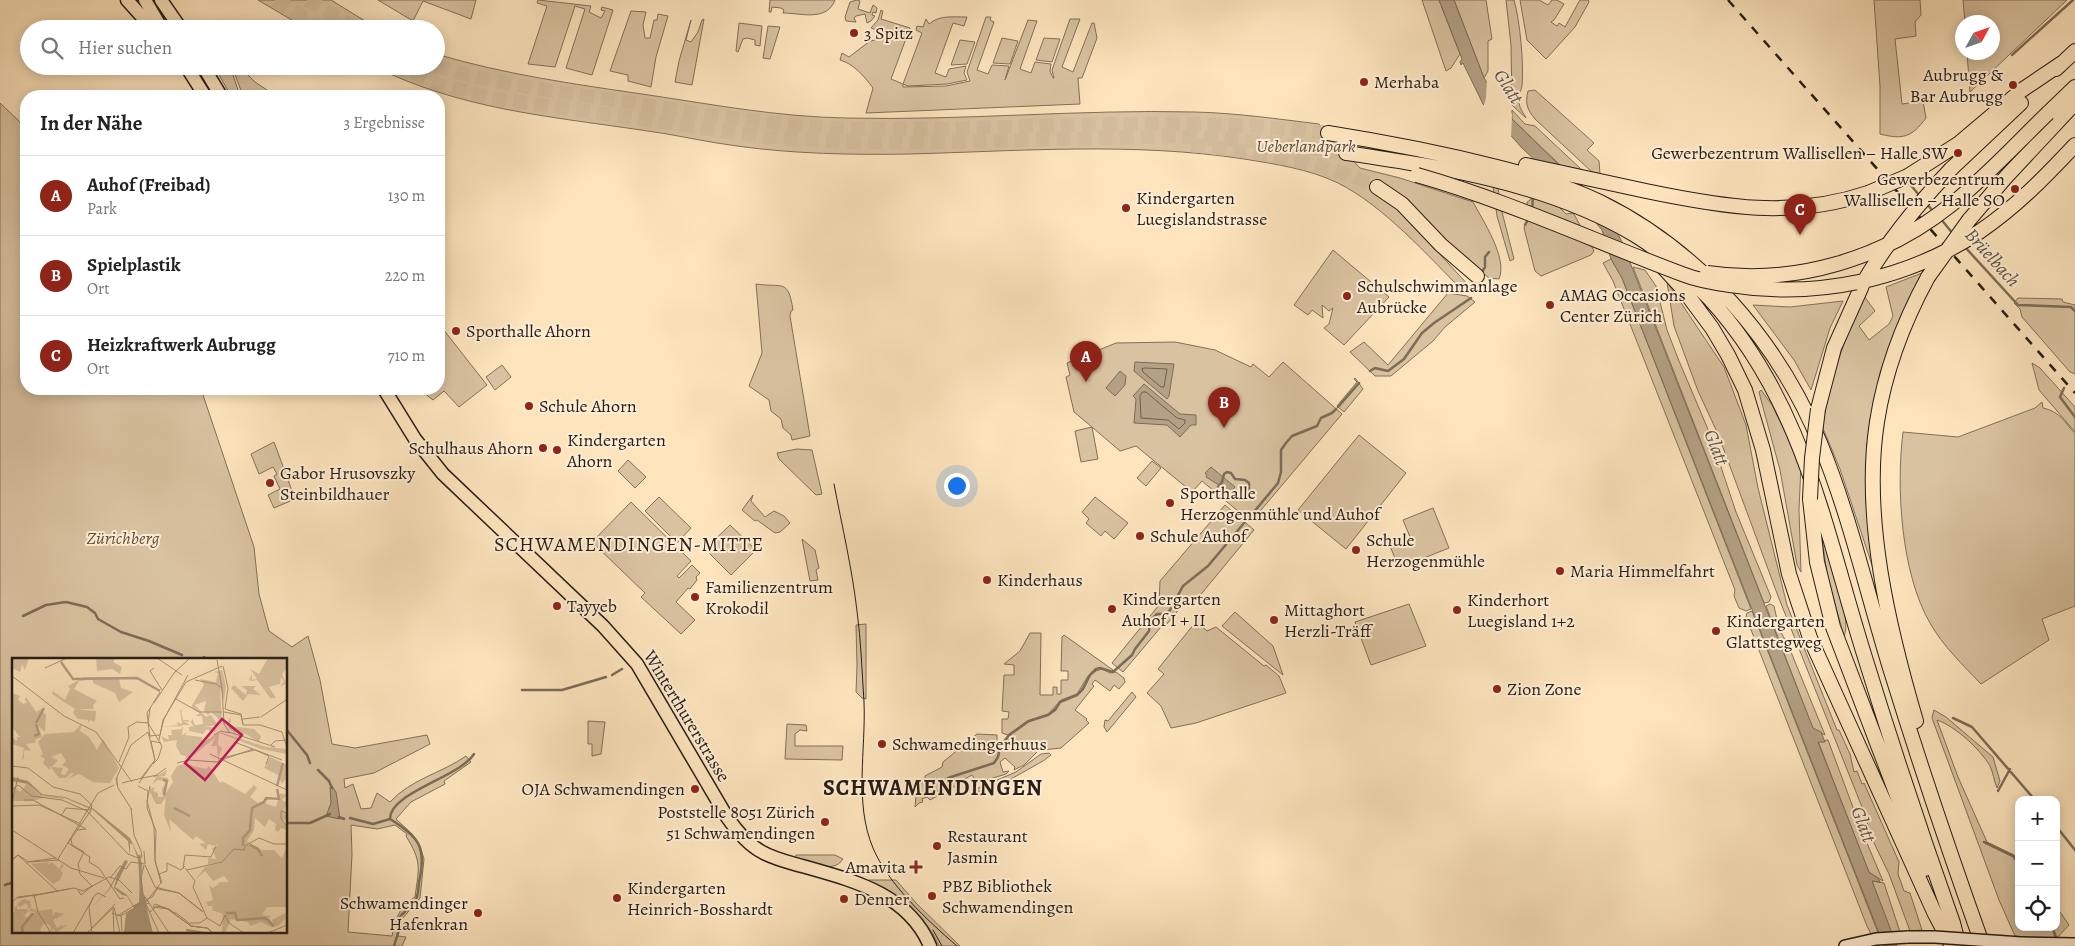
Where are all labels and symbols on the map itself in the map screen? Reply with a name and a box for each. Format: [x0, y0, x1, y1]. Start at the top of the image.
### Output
north arrow [1955, 15, 2000, 60]
place label: 3 Spitz [864, 21, 913, 45]
marker: 3 Spitz [848, 27, 860, 39]
place label: Aubrugg & Bar Aubrugg [1910, 63, 2003, 108]
water label: Glatt [1487, 64, 1530, 110]
place label: Merhaba [1374, 70, 1440, 94]
marker: Merhaba [1358, 76, 1370, 88]
marker: Aubrugg & Bar Aubrugg [2007, 79, 2019, 91]
park label: Ueberlandpark [1256, 134, 1356, 158]
place label: Gewerbezentrum Wallisellen – Halle SW [1651, 141, 1948, 165]
marker: Gewerbezentrum Wallisellen – Halle SW [1952, 147, 1964, 159]
place label: Gewerbezentrum Wallisellen – Halle SO [1843, 167, 2005, 212]
marker: Gewerbezentrum Wallisellen – Halle SO [2009, 183, 2021, 195]
place label: Kindergarten Luegislandstrasse [1136, 186, 1267, 231]
pin: C [1784, 194, 1816, 235]
marker: Kindergarten Luegislandstrasse [1120, 202, 1132, 214]
water label: Brüelbach [1959, 222, 2026, 293]
place label: Schulschwimmanlage Aubrücke [1356, 274, 1518, 319]
place label: AMAG Occasions Center Zürich [1559, 283, 1686, 328]
marker: Schulschwimmanlage Aubrücke [1341, 290, 1353, 302]
marker: AMAG Occasions Center Zürich [1544, 299, 1556, 311]
place label: Sporthalle Ahorn [466, 319, 591, 343]
marker: Sporthalle Ahorn [450, 325, 462, 337]
pin: A [1070, 341, 1102, 382]
pin: B [1208, 387, 1240, 428]
place label: Schule Ahorn [539, 394, 637, 418]
marker: Schule Ahorn [523, 400, 535, 412]
water label: Glatt [1697, 426, 1735, 470]
place label: Kindergarten Ahorn [566, 428, 666, 473]
place label: Schulhaus Ahorn [408, 436, 533, 460]
marker: Schulhaus Ahorn [537, 442, 549, 454]
marker: Kindergarten Ahorn [551, 444, 563, 456]
place label: Gabor Hrusovszky Steinbildhauer [280, 461, 416, 506]
your location [944, 473, 970, 499]
marker: Gabor Hrusovszky Steinbildhauer [264, 477, 276, 489]
place label: Sporthalle Herzogenmühle und Auhof [1180, 481, 1383, 526]
marker: Sporthalle Herzogenmühle und Auhof [1164, 497, 1176, 509]
place label: Schule Auhof [1150, 524, 1250, 548]
park label: Zürichberg [86, 526, 160, 550]
place label: Schule Herzogenmühle [1366, 528, 1485, 573]
marker: Schule Auhof [1134, 530, 1146, 542]
district label: SCHWAMENDINGEN-MITTE [494, 531, 764, 558]
marker: Schule Herzogenmühle [1350, 544, 1362, 556]
place label: Maria Himmelfahrt [1570, 559, 1715, 583]
marker: Maria Himmelfahrt [1554, 565, 1566, 577]
place label: Kinderhaus [997, 568, 1083, 592]
marker: Kinderhaus [981, 574, 993, 586]
place label: Familienzentrum Krokodil [705, 575, 833, 620]
place label: Kindergarten Auhof I + II [1121, 587, 1221, 632]
place label: Kinderhort Luegisland 1+2 [1467, 588, 1575, 633]
marker: Familienzentrum Krokodil [689, 591, 701, 603]
place label: Tayyeb [567, 594, 617, 618]
place label: Mittaghort Herzli-Träff [1284, 598, 1374, 643]
marker: Tayyeb [551, 600, 563, 612]
marker: Kindergarten Auhof I + II [1106, 603, 1118, 615]
marker: Kinderhort Luegisland 1+2 [1451, 604, 1463, 616]
place label: Kindergarten Glattstegweg [1726, 609, 1825, 654]
marker: Mittaghort Herzli-Träff [1268, 614, 1280, 626]
marker: Kindergarten Glattstegweg [1710, 625, 1722, 637]
street label: Winterthurerstrasse [638, 645, 736, 786]
inset map [12, 658, 288, 934]
place label: Zion Zone [1507, 677, 1581, 701]
marker: Zion Zone [1491, 683, 1503, 695]
place label: Schwamedingerhuus [892, 732, 1047, 756]
marker: Schwamedingerhuus [876, 738, 888, 750]
district label: SCHWAMENDINGEN [823, 773, 1043, 803]
place label: OJA Schwamendingen [521, 777, 685, 801]
marker: OJA Schwamendingen [689, 783, 701, 795]
place label: Poststelle 8051 Zürich 51 Schwamendingen [657, 800, 815, 845]
water label: Glatt [1844, 803, 1882, 847]
marker: Poststelle 8051 Zürich 51 Schwamendingen [819, 816, 831, 828]
place label: Restaurant Jasmin [947, 824, 1028, 869]
marker: Restaurant Jasmin [931, 840, 943, 852]
place label: Amavita [844, 855, 907, 879]
marker: Amavita [910, 861, 922, 873]
place label: PBZ Bibliothek Schwamendingen [942, 874, 1073, 919]
place label: Kindergarten Heinrich-Bosshardt [627, 876, 773, 921]
place label: Denner [854, 887, 910, 911]
marker: PBZ Bibliothek Schwamendingen [926, 890, 938, 902]
place label: Schwamendinger Hafenkran [340, 891, 468, 936]
marker: Kindergarten Heinrich-Bosshardt [611, 892, 623, 904]
marker: Denner [838, 893, 850, 905]
marker: Schwamendinger Hafenkran [472, 907, 484, 919]

